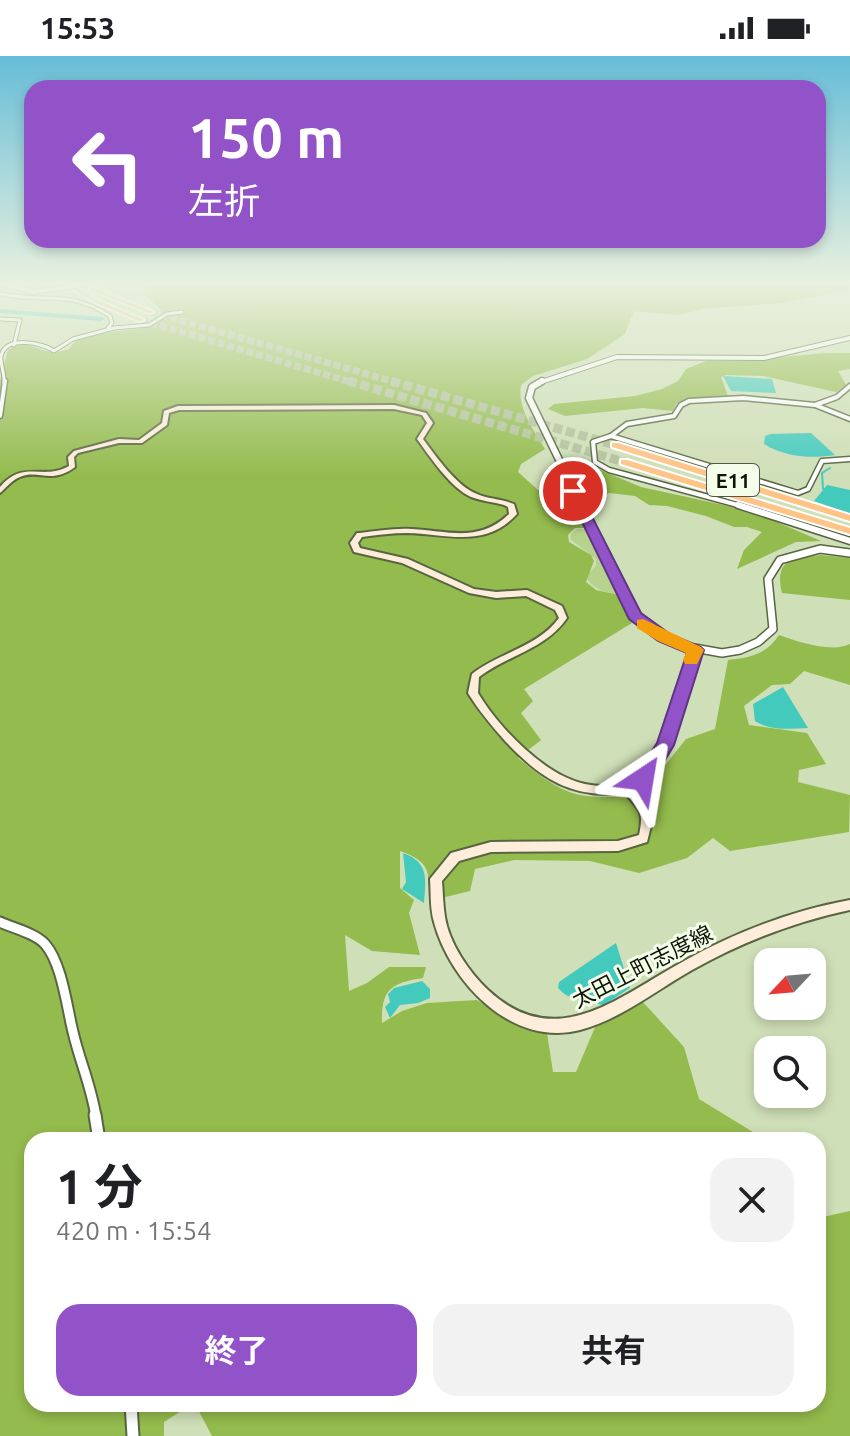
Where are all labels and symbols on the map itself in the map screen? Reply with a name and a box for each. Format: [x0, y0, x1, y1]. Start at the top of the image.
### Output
pin [539, 457, 607, 525]
road number: E11 [707, 464, 759, 496]
position arrow [601, 737, 685, 821]
street label: 太田上町志度線 [568, 920, 716, 1012]
north arrow [754, 948, 826, 1020]

